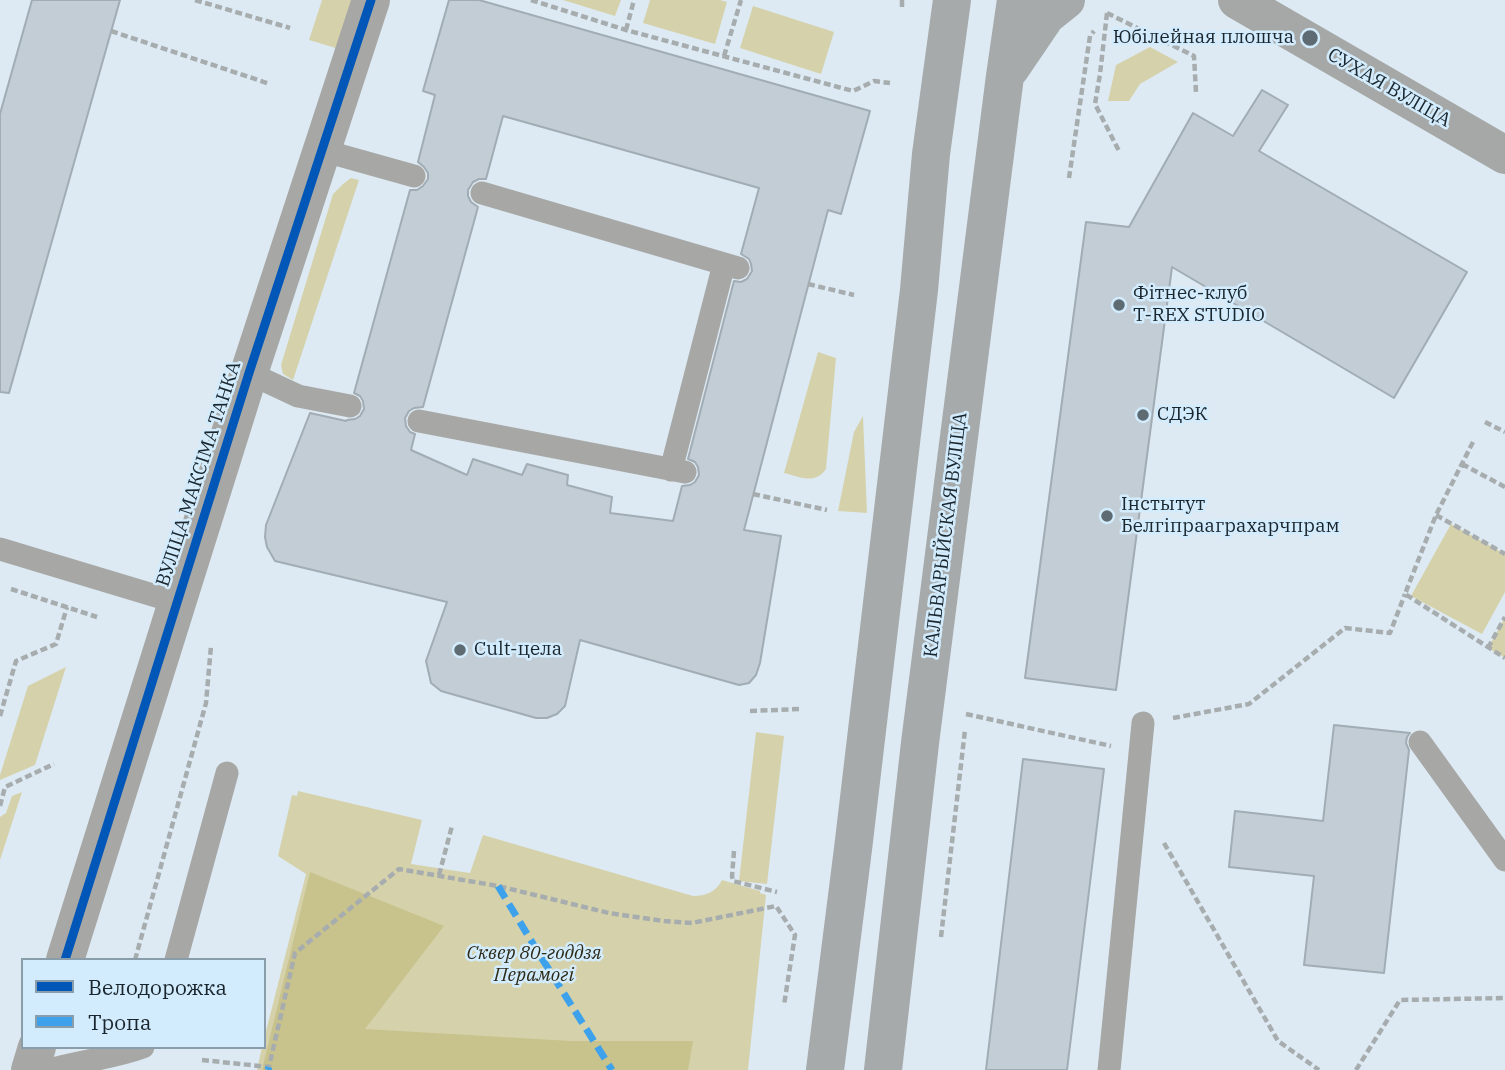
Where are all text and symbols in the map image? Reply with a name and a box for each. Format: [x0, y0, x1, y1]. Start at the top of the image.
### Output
place label: Юбілейная плошча [1113, 27, 1294, 49]
marker: Юбілейная плошча [1300, 28, 1320, 48]
street label: СУХАЯ ВУЛІЦА [1323, 44, 1455, 132]
place label: Фітнес-клуб T-REX STUDIO [1133, 283, 1265, 327]
marker: Фітнес-клуб T-REX STUDIO [1111, 297, 1127, 313]
street label: ВУЛІЦА МАКСІМА ТАНКА [152, 358, 246, 590]
place label: СДЭК [1157, 404, 1208, 426]
marker: СДЭК [1135, 407, 1151, 423]
street label: КАЛЬВАРЫЙСКАЯ ВУЛІЦА [920, 411, 972, 659]
place label: Інстытут Белгіпрааграхарчпрам [1121, 494, 1340, 538]
marker: Інстытут Белгіпрааграхарчпрам [1099, 508, 1115, 524]
place label: Cult-цела [474, 639, 562, 661]
marker: Cult-цела [452, 642, 468, 658]
park label: Сквер 80-годдзя Перамогі [466, 943, 602, 987]
legend [21, 958, 266, 1049]
text: Велодорожка [88, 973, 227, 1001]
text: Тропа [88, 1008, 151, 1036]

